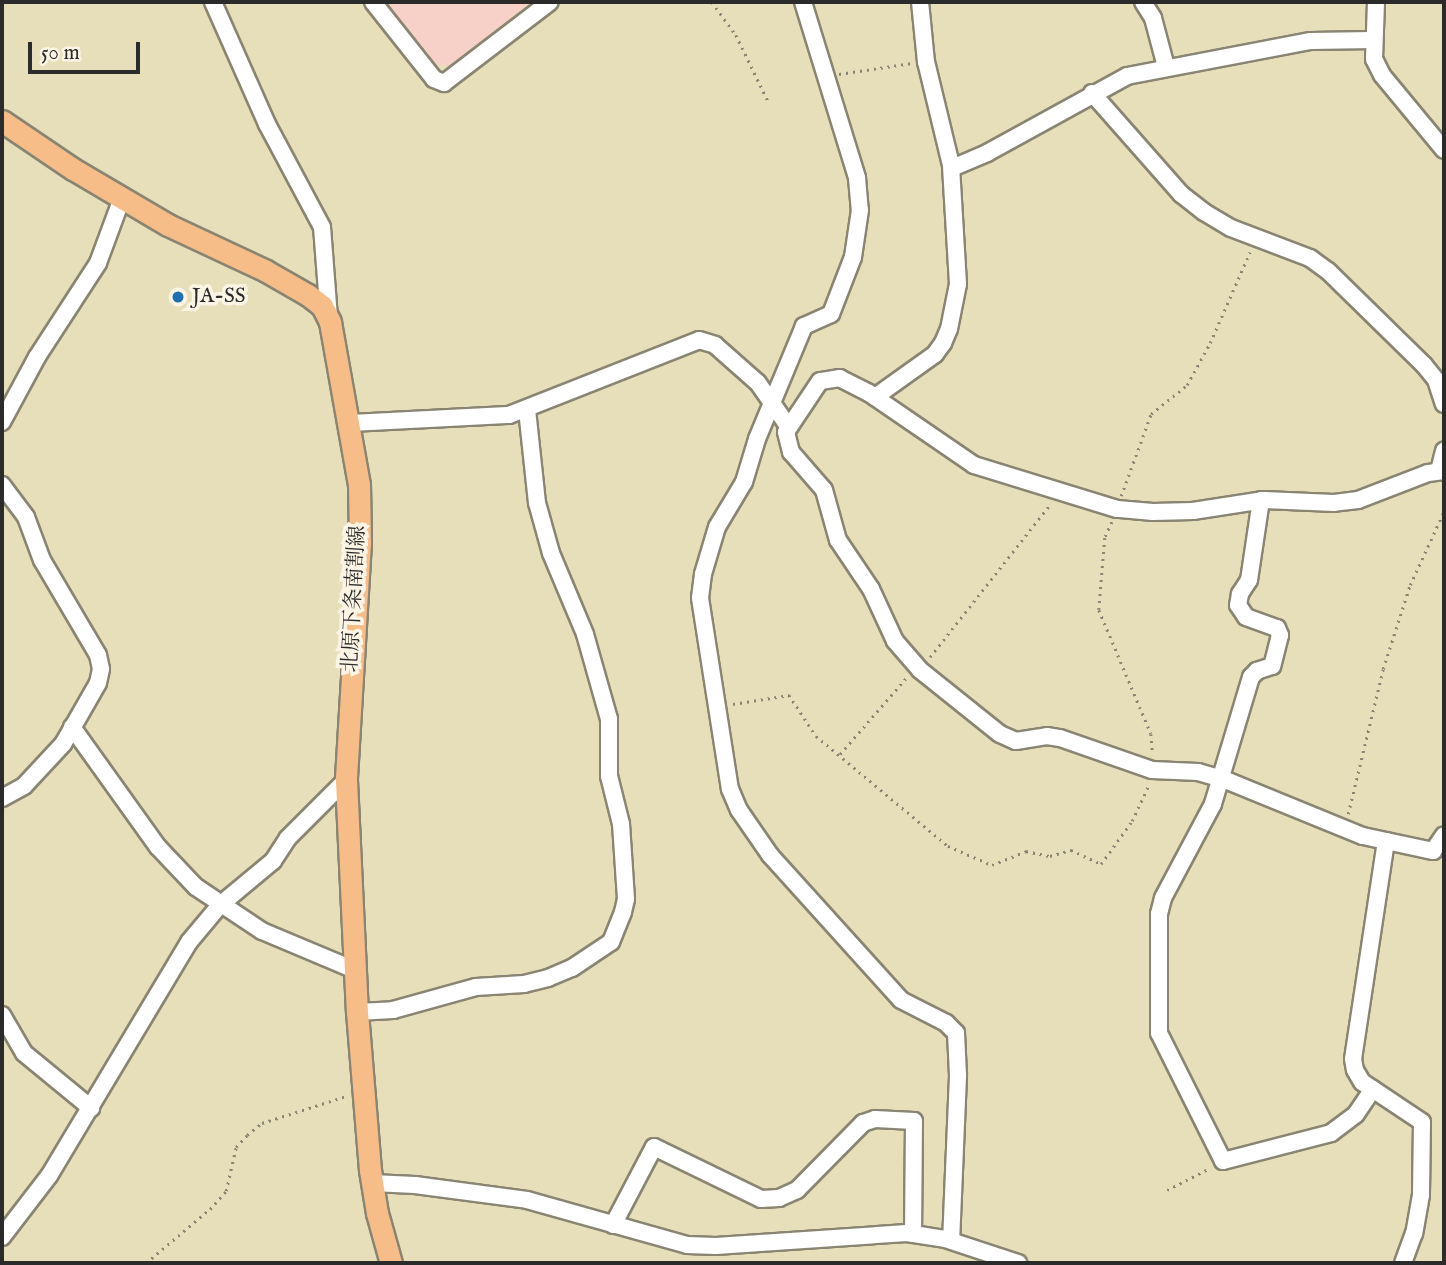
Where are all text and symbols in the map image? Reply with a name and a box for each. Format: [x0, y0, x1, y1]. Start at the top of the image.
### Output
scale bar [32, 28, 144, 72]
text: 50 m [41, 40, 80, 67]
place label: JA-SS [192, 284, 246, 310]
marker: JA-SS [170, 289, 186, 305]
street label: 北原下条南割線 [339, 525, 371, 673]

